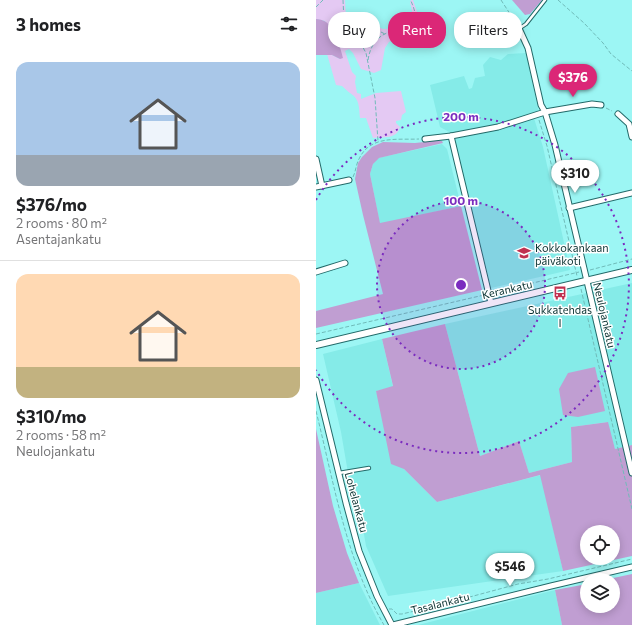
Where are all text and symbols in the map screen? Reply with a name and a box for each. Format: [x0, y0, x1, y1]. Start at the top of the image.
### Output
chip: Buy [328, 12, 380, 48]
chip: Rent [388, 12, 446, 48]
chip: Filters [454, 12, 522, 48]
icon: filters [278, 13, 300, 35]
text: 3 homes [16, 14, 81, 35]
pin: $376 [549, 64, 597, 98]
text: $376 [558, 69, 588, 85]
icon: home [122, 88, 194, 160]
text: 200 m [443, 109, 479, 123]
pin: $310 [551, 160, 599, 194]
text: $310 [560, 165, 590, 181]
text: 100 m [444, 193, 478, 207]
text: $376/mo [16, 194, 87, 215]
text: 2 rooms · 80 m² [16, 215, 107, 231]
text: Asentajankatu [16, 231, 101, 247]
place label: Kokkokankaan päiväkoti [535, 241, 609, 267]
school or university icon: Kokkokankaan päiväkoti [516, 245, 532, 261]
street label: Kerankatu [480, 277, 534, 301]
centre of rings [454, 278, 468, 292]
street label: Neulojankatu [591, 281, 619, 349]
bus stop icon: Sukkatehdas I [552, 285, 568, 301]
icon: home [122, 300, 194, 372]
place label: Sukkatehdas I [528, 303, 592, 329]
text: $310/mo [16, 406, 86, 427]
text: 2 rooms · 58 m² [16, 427, 106, 443]
text: Neulojankatu [16, 443, 95, 459]
street label: Lohelankatu [343, 470, 371, 534]
map controls [580, 525, 620, 613]
button: locate [580, 525, 620, 565]
pin: $546 [486, 553, 534, 587]
text: $546 [494, 558, 526, 574]
button: layers [580, 573, 620, 613]
street label: Tasalankatu [409, 589, 471, 617]

